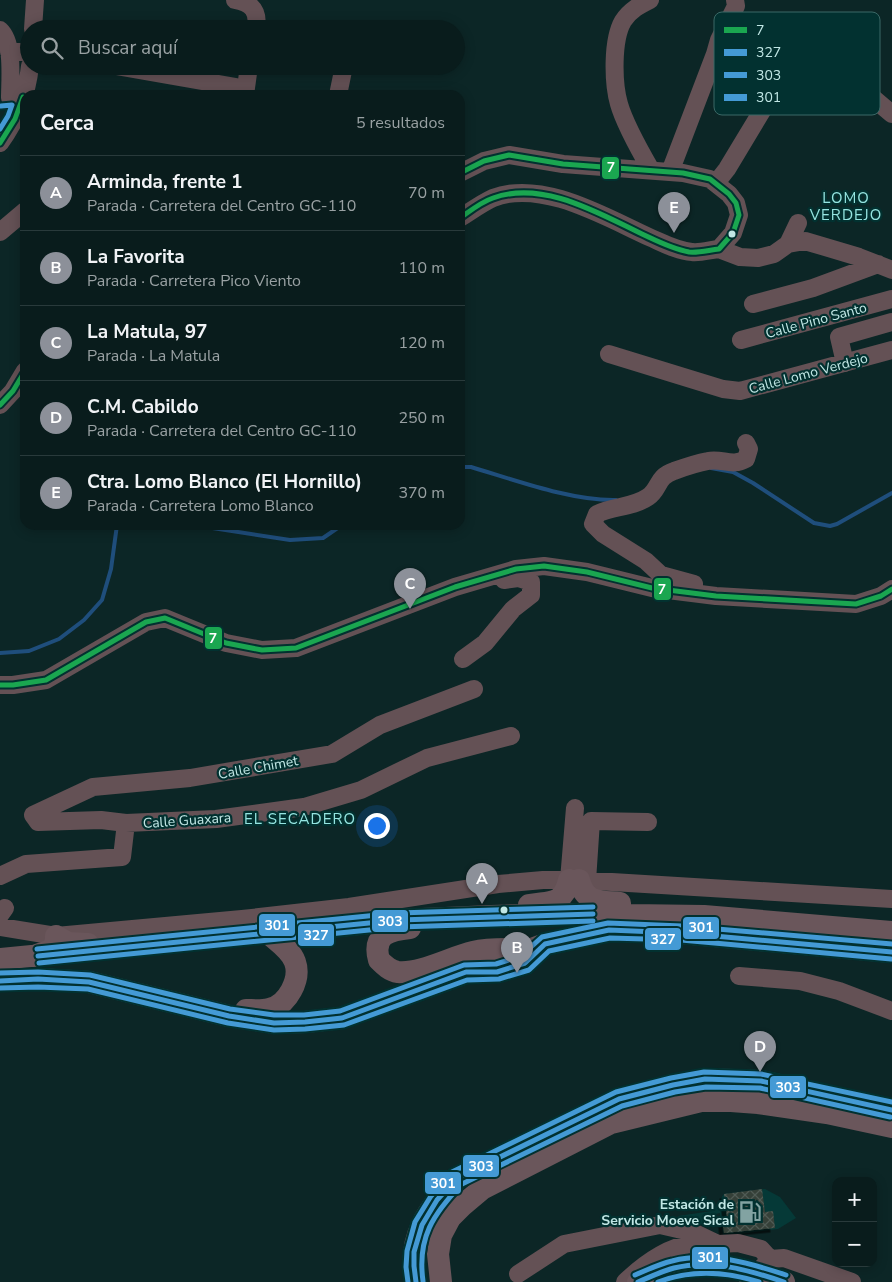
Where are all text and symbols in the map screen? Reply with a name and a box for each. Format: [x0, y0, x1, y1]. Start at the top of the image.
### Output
legend [714, 12, 880, 115]
search box [20, 20, 465, 75]
text: 7 [756, 21, 764, 40]
icon: search [38, 34, 66, 62]
text: Buscar aquí [78, 35, 177, 61]
text: 327 [756, 43, 781, 62]
text: 303 [756, 66, 781, 85]
text: 301 [756, 88, 781, 107]
text: Cerca [40, 109, 94, 137]
text: 5 resultados [356, 112, 445, 134]
line badge: 7 [601, 156, 620, 180]
text: 7 [607, 158, 615, 177]
text: Arminda, frente 1 [87, 169, 243, 195]
text: A [50, 182, 62, 204]
text: 70 m [408, 182, 445, 204]
district label: LOMO VERDEJO [809, 188, 882, 225]
pin: E [658, 192, 690, 233]
text: Parada · Carretera del Centro GC-110 [87, 195, 356, 217]
unlabelled marker [727, 229, 737, 239]
text: La Favorita [87, 244, 185, 270]
text: B [50, 257, 62, 279]
text: 110 m [398, 257, 445, 279]
text: Parada · Carretera Pico Viento [87, 270, 301, 292]
street label: Calle Pino Santo [763, 298, 869, 343]
text: La Matula, 97 [87, 319, 207, 345]
text: C [51, 332, 61, 354]
text: 120 m [398, 332, 445, 354]
text: Parada · La Matula [87, 345, 220, 367]
street label: Calle Lomo Verdejo [747, 348, 870, 399]
text: C.M. Cabildo [87, 394, 199, 420]
text: D [50, 407, 62, 429]
text: 250 m [398, 407, 445, 429]
text: Parada · Carretera del Centro GC-110 [87, 420, 356, 442]
text: Ctra. Lomo Blanco (El Hornillo) [87, 469, 362, 495]
text: E [51, 482, 61, 504]
text: 370 m [398, 482, 445, 504]
text: Parada · Carretera Lomo Blanco [87, 495, 314, 517]
pin: C [394, 568, 426, 609]
line badge: 7 [653, 577, 672, 601]
text: 7 [658, 580, 666, 599]
line badge: 7 [204, 626, 223, 650]
text: 7 [209, 629, 217, 648]
street label: Calle Chimet [217, 751, 300, 784]
street label: Calle Guaxara [142, 808, 232, 833]
district label: EL SECADERO [244, 809, 356, 829]
your location [364, 813, 390, 839]
pin: A [466, 863, 498, 904]
unlabelled marker [499, 905, 509, 915]
line badge: 303 [371, 909, 409, 933]
text: 303 [377, 912, 403, 931]
line badge: 301 [258, 913, 296, 937]
text: 301 [264, 916, 290, 935]
line badge: 301 [682, 916, 720, 940]
text: 301 [688, 918, 714, 937]
line badge: 327 [297, 923, 335, 947]
text: 327 [303, 926, 329, 945]
line badge: 327 [644, 927, 682, 951]
text: 327 [650, 930, 676, 949]
pin: B [501, 932, 533, 973]
pin: D [744, 1031, 776, 1072]
line badge: 303 [769, 1075, 807, 1099]
text: 303 [775, 1078, 801, 1097]
line badge: 303 [462, 1154, 500, 1178]
text: 303 [468, 1157, 494, 1176]
line badge: 301 [424, 1171, 462, 1195]
text: 301 [430, 1174, 456, 1193]
map controls [832, 1177, 877, 1267]
button: + [832, 1177, 877, 1222]
place label: Estación de Servicio Moeve Sical [601, 1195, 735, 1230]
fuel station icon: Estación de Servicio Moeve Sical [737, 1199, 763, 1225]
button: − [832, 1222, 877, 1267]
line badge: 301 [691, 1246, 729, 1270]
text: 301 [697, 1248, 723, 1267]

